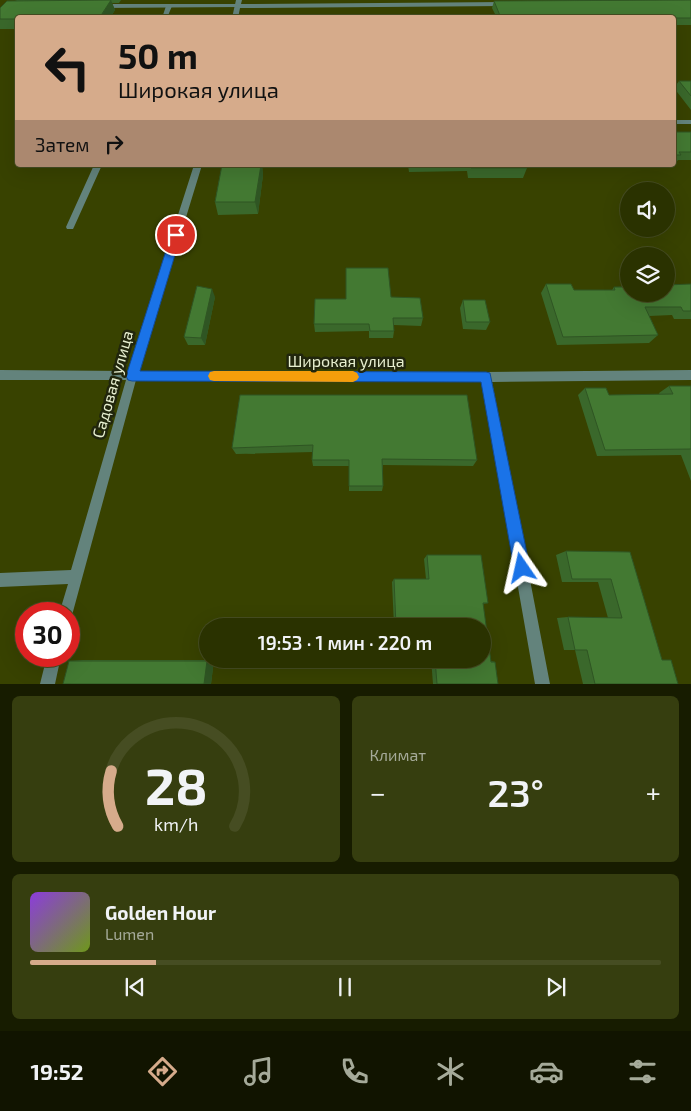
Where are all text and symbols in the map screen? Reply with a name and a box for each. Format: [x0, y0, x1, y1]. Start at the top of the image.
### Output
text: 50 m [118, 34, 198, 76]
icon: left [35, 35, 100, 100]
text: Широкая улица [118, 76, 279, 102]
icon: right [100, 130, 128, 158]
text: Затем [35, 133, 90, 156]
map controls [620, 182, 675, 302]
button: sound [620, 182, 675, 237]
pin [155, 214, 197, 256]
icon: arrive [162, 221, 190, 249]
button: layers [620, 247, 675, 302]
street label: Садовая улица [88, 328, 137, 440]
street label: Широкая улица [287, 351, 405, 371]
position arrow [495, 541, 547, 593]
speed limit sign: 30 [15, 602, 80, 667]
text: 19:53 · 1 мин · 220 m [258, 631, 432, 654]
text: Климат [370, 745, 426, 764]
text: 28 [144, 753, 207, 815]
text: 23° [487, 769, 544, 815]
text: − [370, 775, 386, 809]
text: + [646, 775, 661, 809]
text: km/h [154, 813, 198, 835]
text: Golden Hour [105, 901, 216, 924]
text: Lumen [105, 924, 154, 943]
icon: previous [121, 973, 149, 1001]
icon: pause [331, 973, 359, 1001]
icon: next [542, 973, 570, 1001]
icon: directions [145, 1054, 180, 1089]
icon: music [241, 1054, 276, 1089]
icon: phone [337, 1054, 372, 1089]
icon: climate [433, 1054, 468, 1089]
icon: car [529, 1054, 564, 1089]
icon: filters [625, 1054, 660, 1089]
text: 19:52 [31, 1058, 84, 1084]

